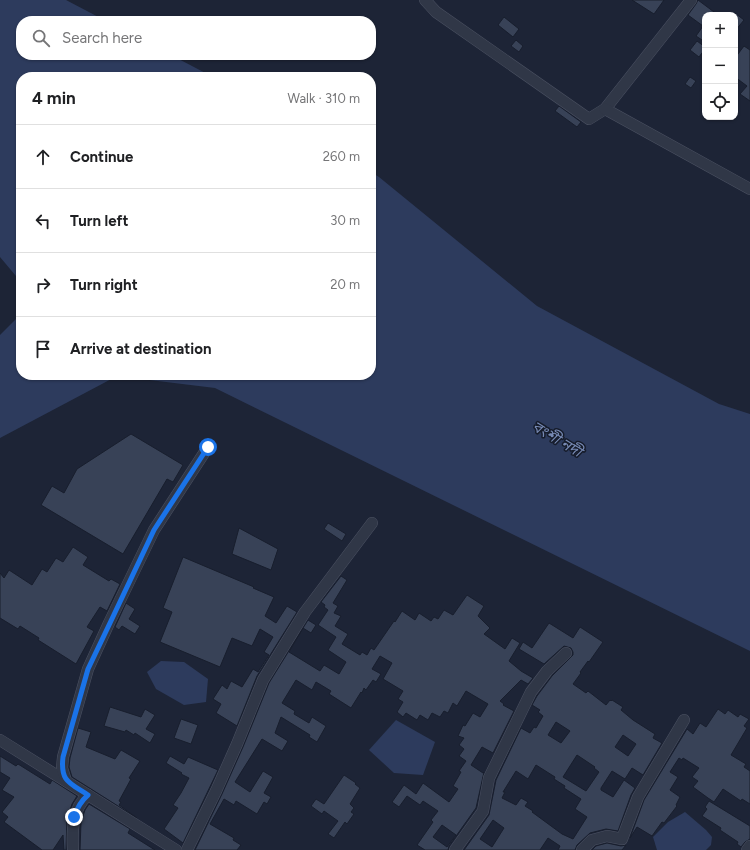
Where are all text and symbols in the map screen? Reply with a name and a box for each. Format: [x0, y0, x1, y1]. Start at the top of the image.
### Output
map controls [702, 12, 738, 120]
button: + [702, 12, 738, 48]
search box [16, 16, 376, 60]
icon: search [30, 27, 52, 49]
text: Search here [62, 29, 142, 47]
button: − [702, 48, 738, 84]
button: locate [702, 84, 738, 120]
text: 4 min [32, 88, 76, 108]
text: Walk · 310 m [287, 91, 360, 106]
icon: ahead [32, 146, 54, 168]
text: Continue [70, 148, 133, 166]
text: 260 m [323, 149, 360, 164]
icon: left [32, 210, 54, 232]
text: Turn left [70, 212, 128, 230]
text: 30 m [330, 213, 360, 228]
icon: right [32, 274, 54, 296]
text: Turn right [70, 276, 138, 294]
text: 20 m [330, 277, 360, 292]
icon: arrive [32, 338, 54, 360]
text: Arrive at destination [70, 340, 211, 358]
water label: বংশী নদী [529, 417, 588, 462]
route start [199, 438, 217, 456]
route end [65, 808, 83, 826]

